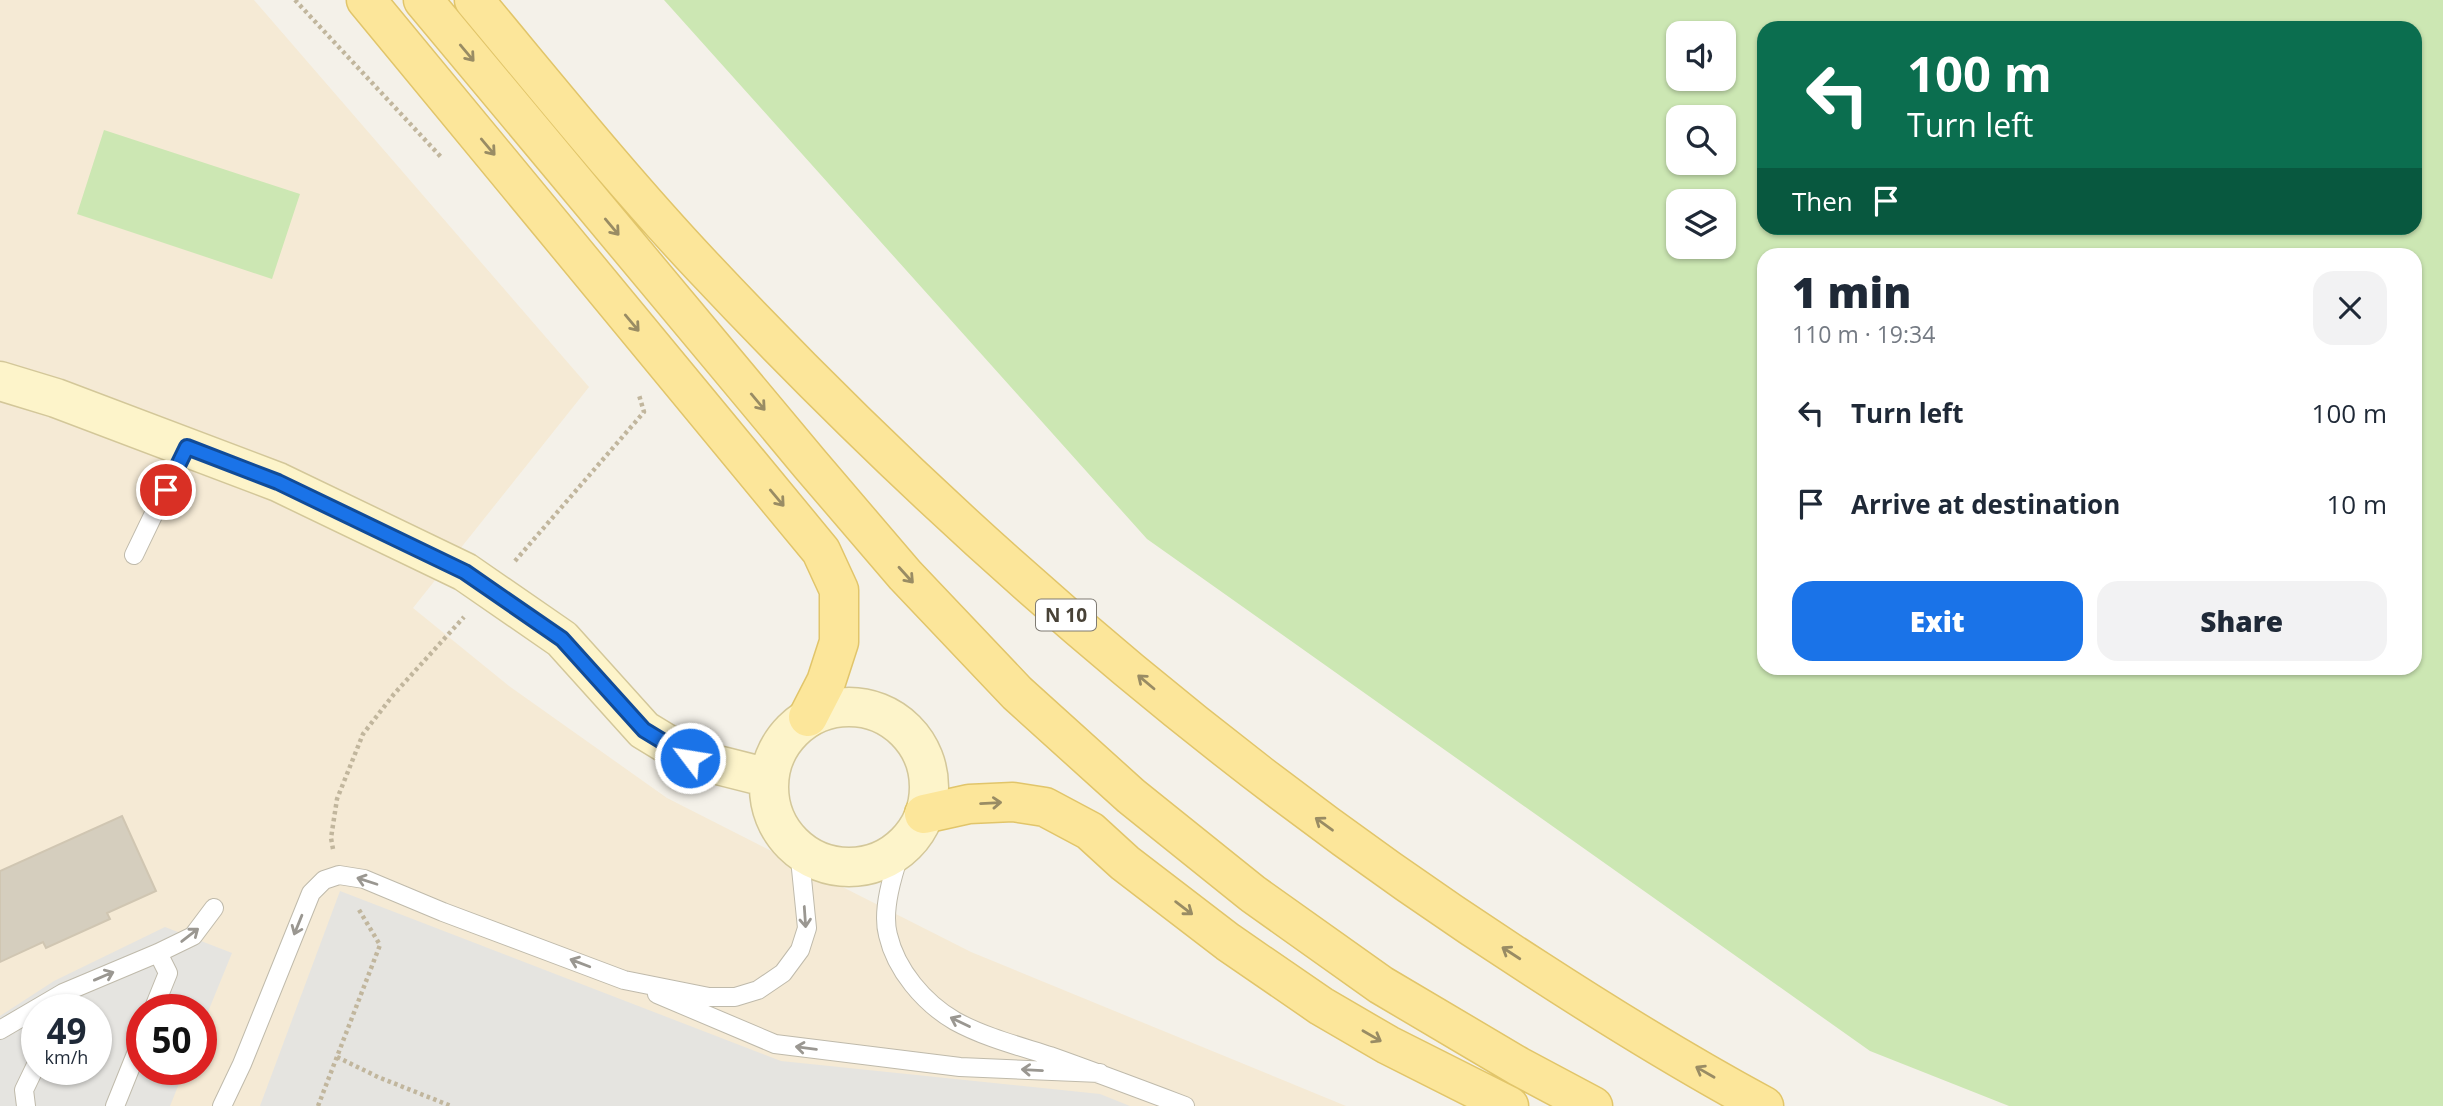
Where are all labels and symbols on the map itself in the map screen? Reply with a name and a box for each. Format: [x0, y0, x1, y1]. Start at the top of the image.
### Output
one-way arrow [459, 43, 475, 61]
one-way arrow [480, 138, 495, 156]
one-way arrow [605, 218, 620, 236]
one-way arrow [625, 313, 640, 331]
one-way arrow [750, 393, 766, 411]
pin [136, 460, 196, 520]
one-way arrow [769, 489, 785, 507]
one-way arrow [898, 566, 914, 584]
road number: N 10 [1036, 600, 1096, 630]
one-way arrow [1137, 674, 1155, 690]
position arrow [653, 721, 727, 795]
one-way arrow [979, 796, 1002, 809]
one-way arrow [1315, 816, 1334, 831]
one-way arrow [357, 874, 379, 886]
one-way arrow [1174, 901, 1193, 916]
one-way arrow [799, 905, 812, 928]
one-way arrow [291, 914, 304, 935]
one-way arrow [180, 927, 198, 942]
one-way arrow [1502, 946, 1521, 960]
one-way arrow [569, 955, 591, 968]
one-way arrow [93, 969, 114, 982]
speed limit sign: 50 [126, 994, 217, 1085]
one-way arrow [950, 1015, 971, 1029]
one-way arrow [1362, 1029, 1382, 1043]
one-way arrow [795, 1041, 818, 1054]
one-way arrow [1021, 1064, 1044, 1077]
one-way arrow [1695, 1065, 1715, 1079]

